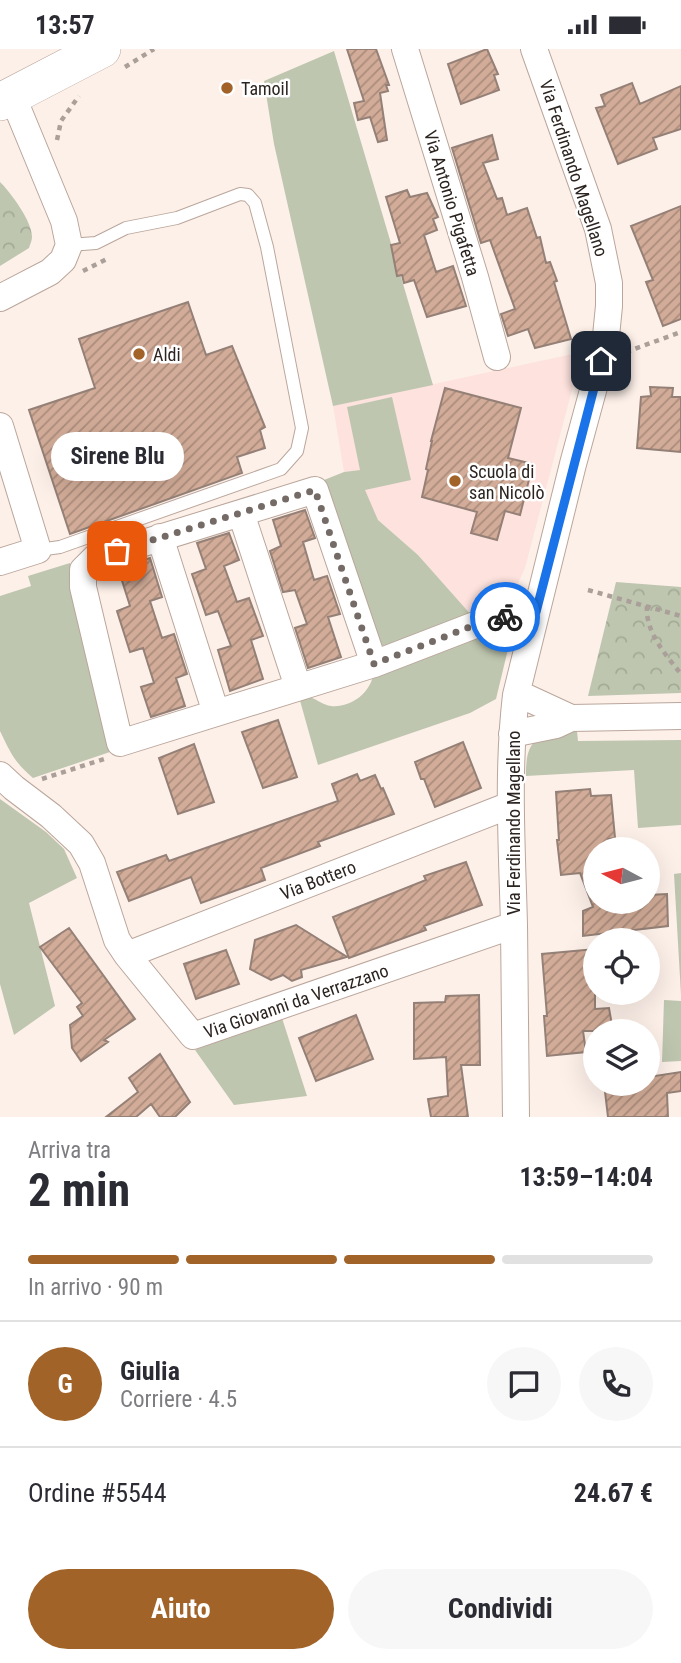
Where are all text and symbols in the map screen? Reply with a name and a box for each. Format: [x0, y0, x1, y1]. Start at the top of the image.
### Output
text: 13:57 [35, 10, 95, 40]
street label: Via Ferdinando Magellano [535, 77, 613, 259]
place label: Tamoil [241, 78, 289, 99]
marker: Tamoil [219, 80, 235, 96]
street label: Via Antonio Pigafetta [420, 128, 484, 278]
pin [571, 331, 631, 391]
icon: home [582, 342, 620, 380]
place label: Aldi [153, 344, 181, 365]
marker: Aldi [131, 346, 147, 362]
callout: Sirene Blu [51, 432, 184, 481]
text: Sirene Blu [70, 443, 165, 470]
place label: Scuola di san Nicolò [469, 461, 544, 503]
marker: Scuola di san Nicolò [447, 473, 463, 489]
pin [87, 521, 147, 581]
icon: bag [98, 532, 136, 570]
courier [470, 582, 540, 652]
icon: bike [486, 598, 524, 636]
street label: Via Ferdinando Magellano [503, 731, 524, 915]
north arrow [583, 837, 660, 913]
map controls [583, 837, 660, 1096]
street label: Via Bottero [277, 856, 359, 904]
button: locate [583, 928, 660, 1005]
street label: Via Giovanni da Verrazzano [201, 960, 391, 1042]
button: layers [583, 1019, 660, 1096]
text: Arriva tra [28, 1137, 111, 1164]
text: 13:59–14:04 [519, 1162, 653, 1192]
text: 2 min [28, 1163, 130, 1217]
text: In arrivo · 90 m [28, 1274, 163, 1301]
button: chat [487, 1347, 561, 1421]
button: phone [579, 1347, 653, 1421]
text: Giulia [120, 1356, 180, 1386]
text: G [57, 1369, 73, 1399]
text: Corriere · 4.5 [120, 1386, 237, 1413]
text: Ordine #5544 [28, 1478, 167, 1508]
text: 24.67 € [574, 1478, 653, 1508]
button: Aiuto [28, 1569, 334, 1649]
button: Condividi [348, 1569, 653, 1649]

